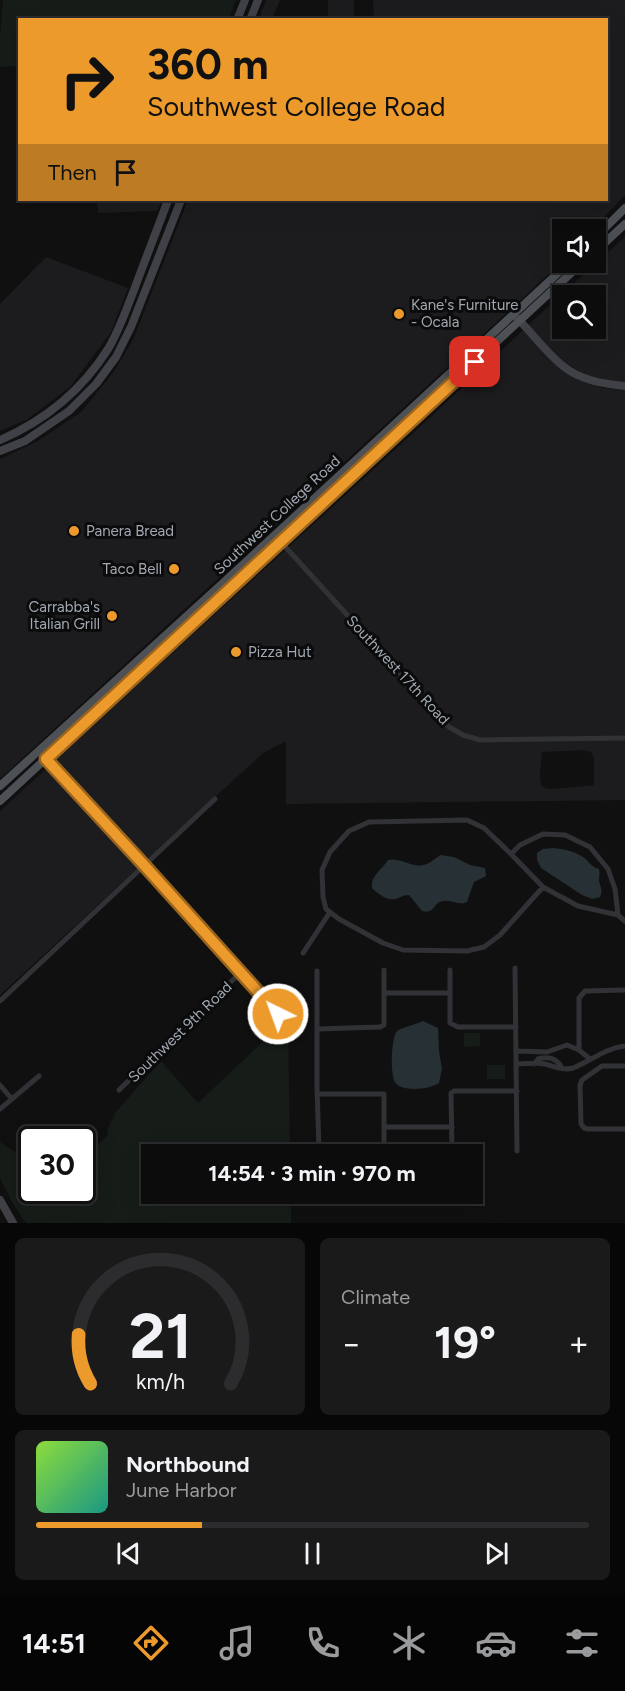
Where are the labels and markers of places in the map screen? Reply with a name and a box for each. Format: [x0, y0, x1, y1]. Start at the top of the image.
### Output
place label: Kane's Furniture - Ocala [411, 296, 519, 331]
marker: Kane's Furniture - Ocala [392, 307, 406, 321]
pin [449, 336, 500, 387]
place label: Panera Bread [86, 522, 174, 540]
marker: Panera Bread [67, 524, 81, 538]
place label: Taco Bell [103, 560, 162, 578]
marker: Taco Bell [167, 562, 181, 576]
place label: Carrabba's Italian Grill [29, 598, 100, 633]
marker: Carrabba's Italian Grill [105, 609, 119, 623]
place label: Pizza Hut [248, 643, 312, 661]
marker: Pizza Hut [229, 645, 243, 659]

